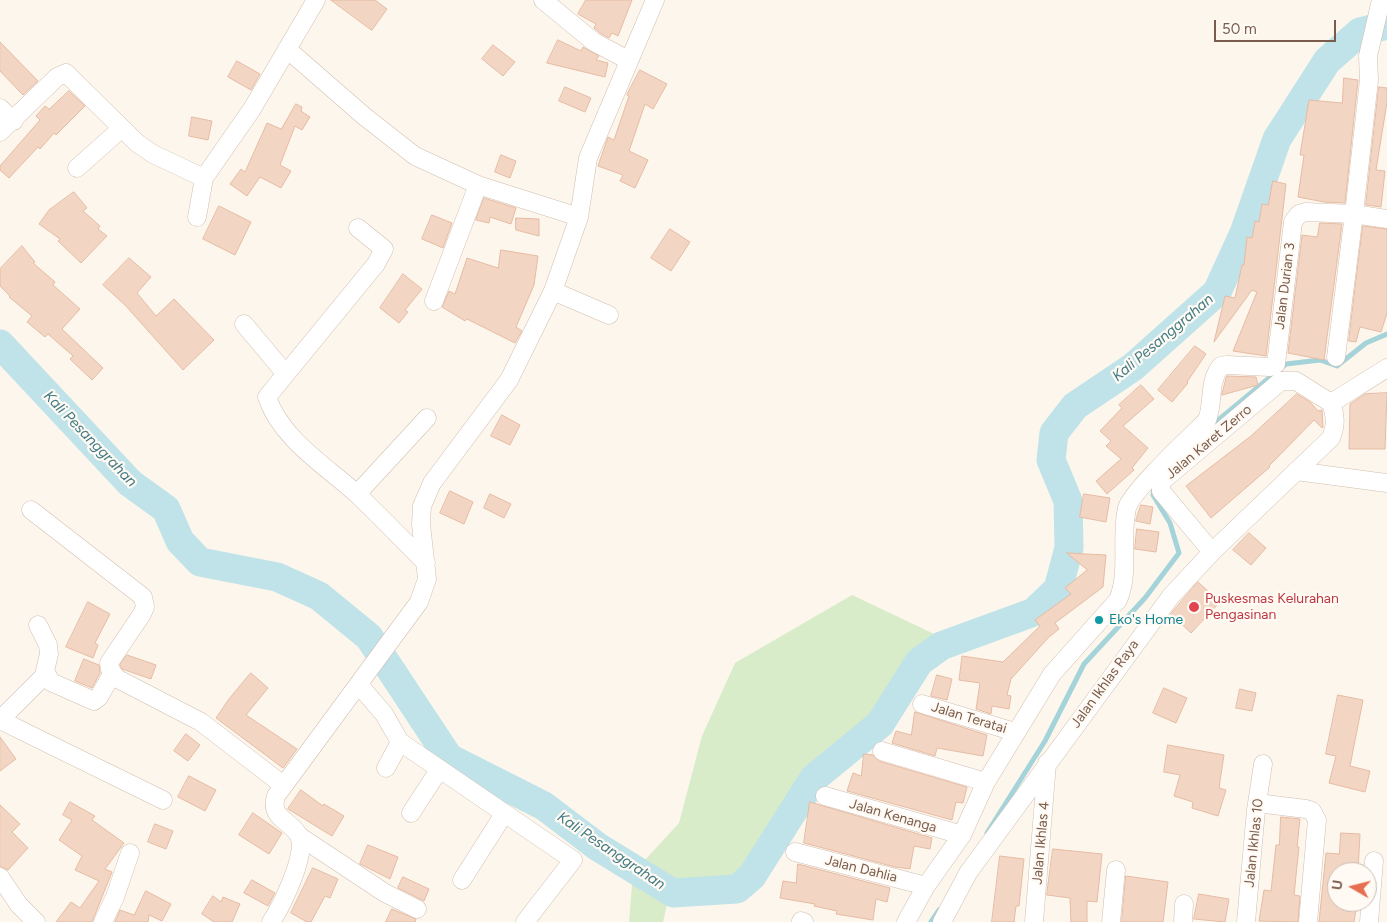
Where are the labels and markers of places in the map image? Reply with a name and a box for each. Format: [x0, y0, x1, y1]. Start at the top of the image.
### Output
place label: Puskesmas Kelurahan Pengasinan [1205, 591, 1339, 624]
marker: Puskesmas Kelurahan Pengasinan [1187, 600, 1201, 614]
place label: Eko's Home [1109, 612, 1183, 628]
marker: Eko's Home [1093, 614, 1105, 626]

